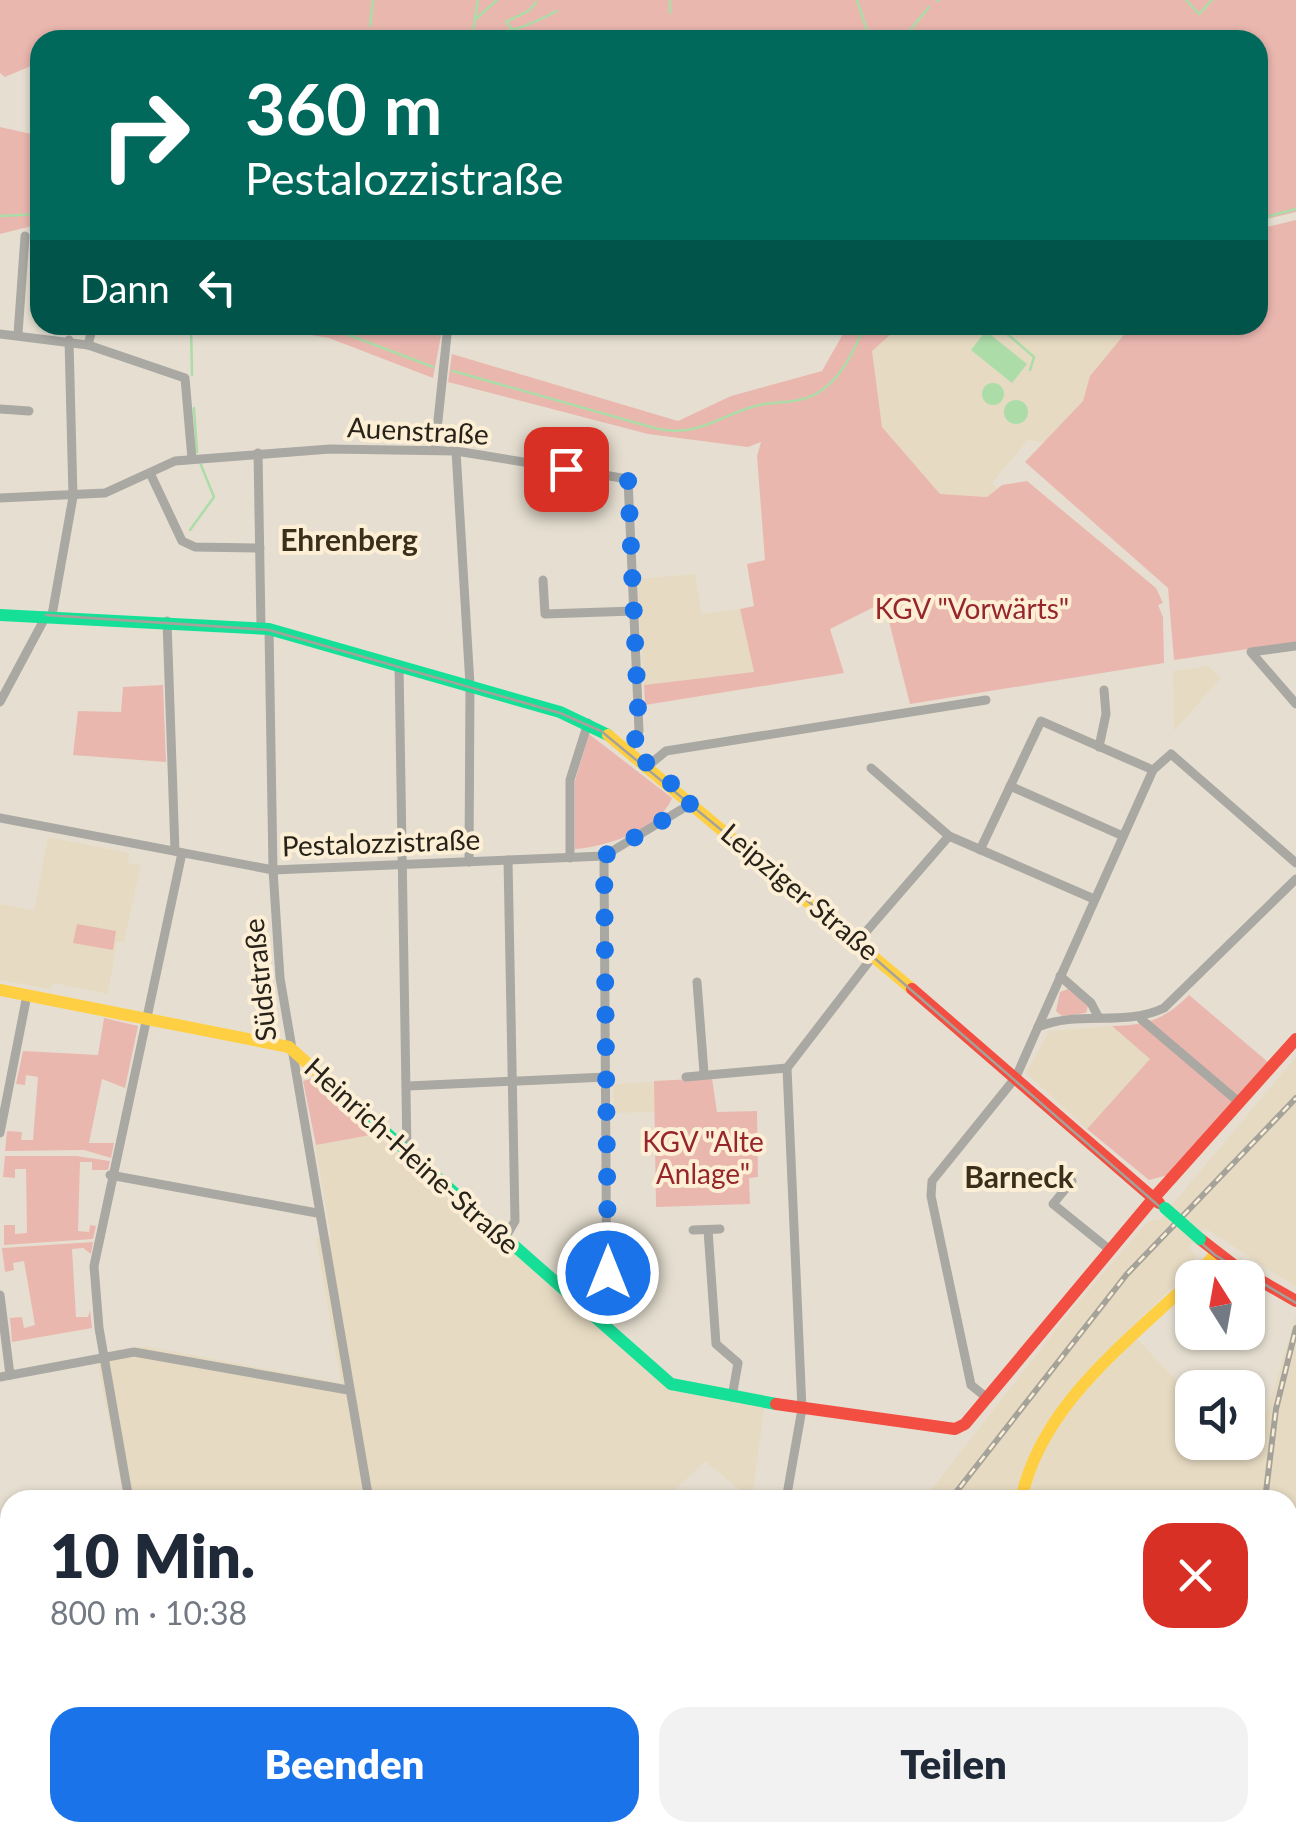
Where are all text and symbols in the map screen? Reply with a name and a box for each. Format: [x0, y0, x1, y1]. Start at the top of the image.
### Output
text: 360 m [245, 66, 442, 150]
icon: right [80, 70, 210, 200]
text: Pestalozzistraße [245, 151, 564, 205]
icon: left [190, 260, 245, 315]
text: Dann [80, 265, 170, 311]
street label: Auenstraße [346, 409, 490, 451]
pin [524, 427, 609, 512]
icon: arrive [539, 442, 594, 497]
district label: Ehrenberg [280, 521, 418, 557]
park label: KGV "Vorwärts" [875, 591, 1069, 625]
street label: Leipziger Straße [715, 816, 886, 967]
street label: Pestalozzistraße [281, 822, 481, 862]
street label: Südstraße [236, 917, 282, 1043]
street label: Heinrich-Heine-Straße [298, 1050, 527, 1261]
park label: KGV "Alte Anlage" [642, 1124, 764, 1190]
district label: Barneck [964, 1158, 1075, 1194]
position arrow [556, 1221, 660, 1325]
north arrow [1175, 1260, 1265, 1350]
map controls [1175, 1260, 1265, 1460]
button: sound [1175, 1370, 1265, 1460]
text: 10 Min. [50, 1519, 255, 1591]
button: close [1143, 1523, 1248, 1628]
text: 800 m · 10:38 [50, 1593, 247, 1632]
button: Beenden [50, 1707, 639, 1822]
button: Teilen [659, 1707, 1248, 1822]

